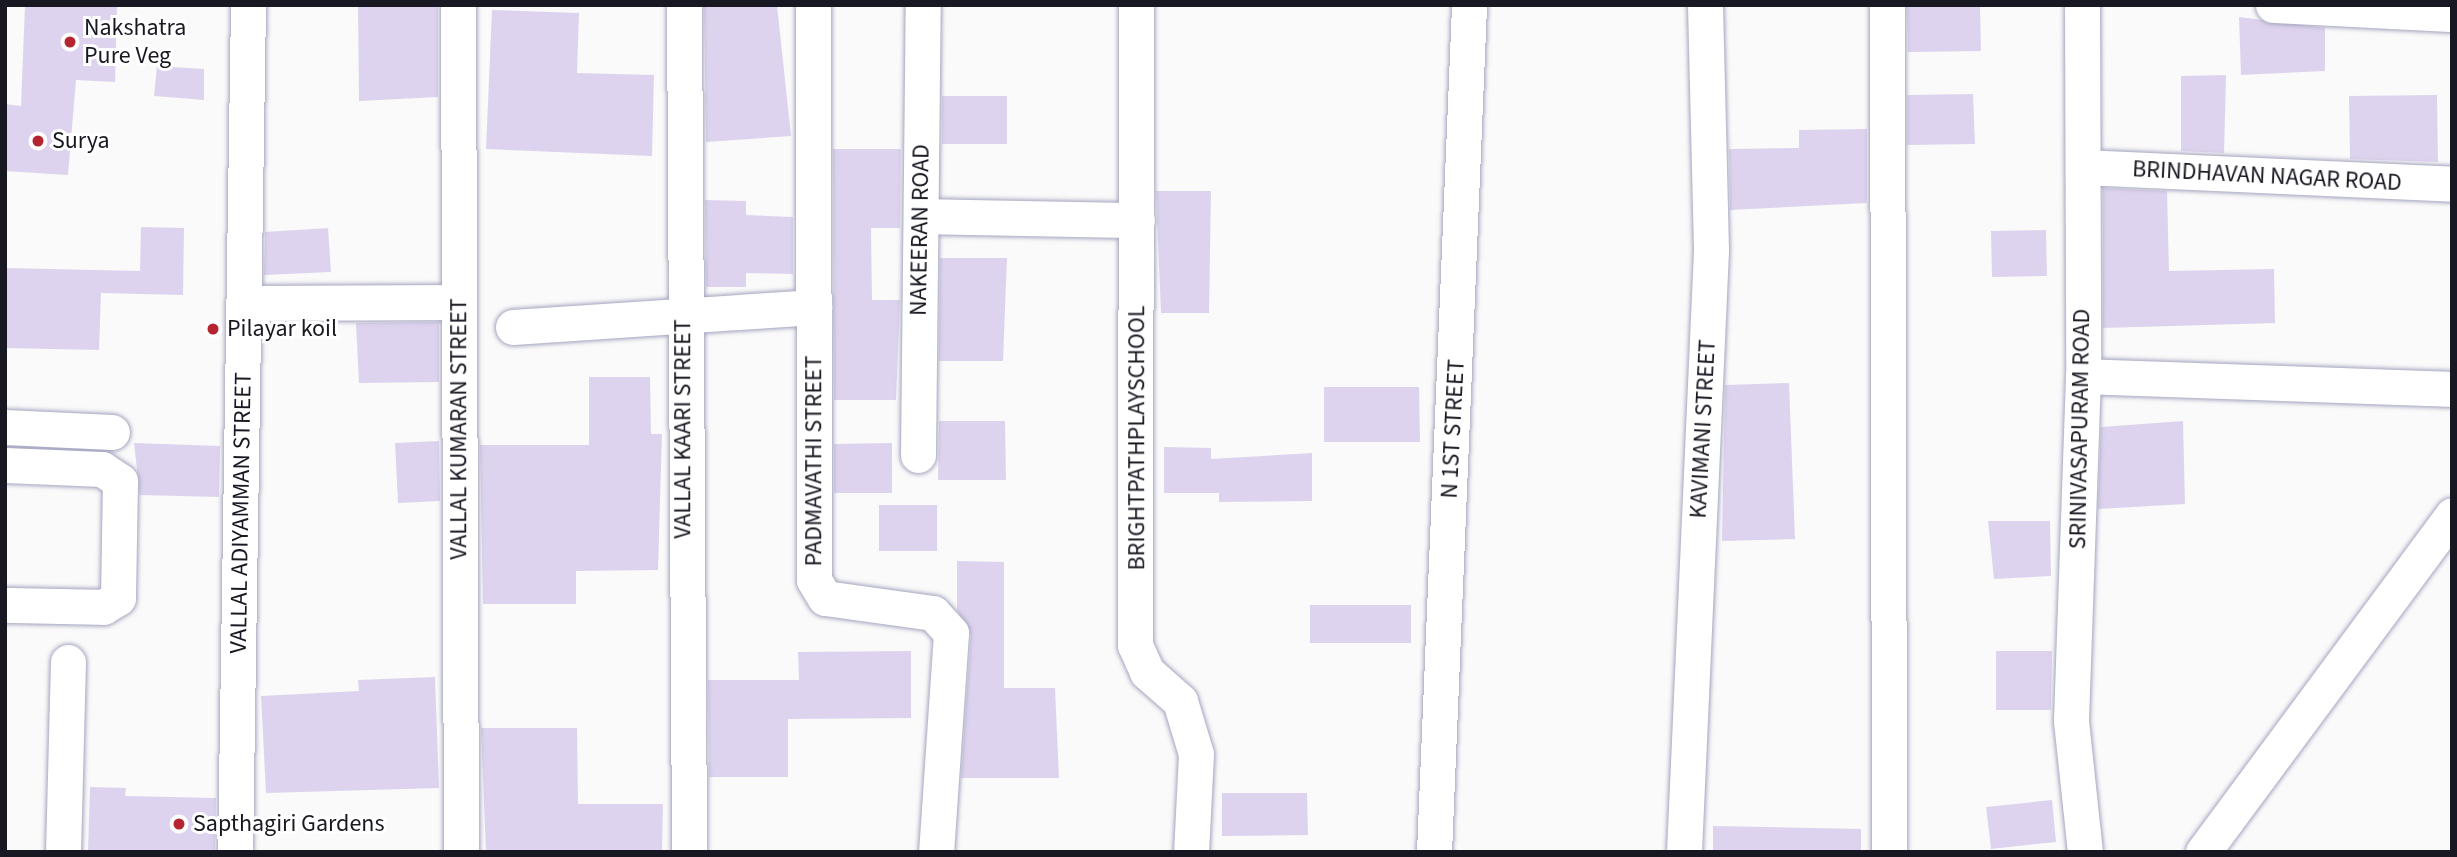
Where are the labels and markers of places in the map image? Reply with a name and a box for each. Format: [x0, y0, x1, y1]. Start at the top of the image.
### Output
place label: Nakshatra Pure Veg [84, 14, 186, 70]
marker: Nakshatra Pure Veg [62, 34, 78, 50]
place label: Surya [52, 127, 110, 155]
marker: Surya [30, 133, 46, 149]
place label: Pilayar koil [227, 315, 337, 343]
marker: Pilayar koil [205, 321, 221, 337]
place label: Sapthagiri Gardens [193, 810, 385, 838]
marker: Sapthagiri Gardens [171, 816, 187, 832]

